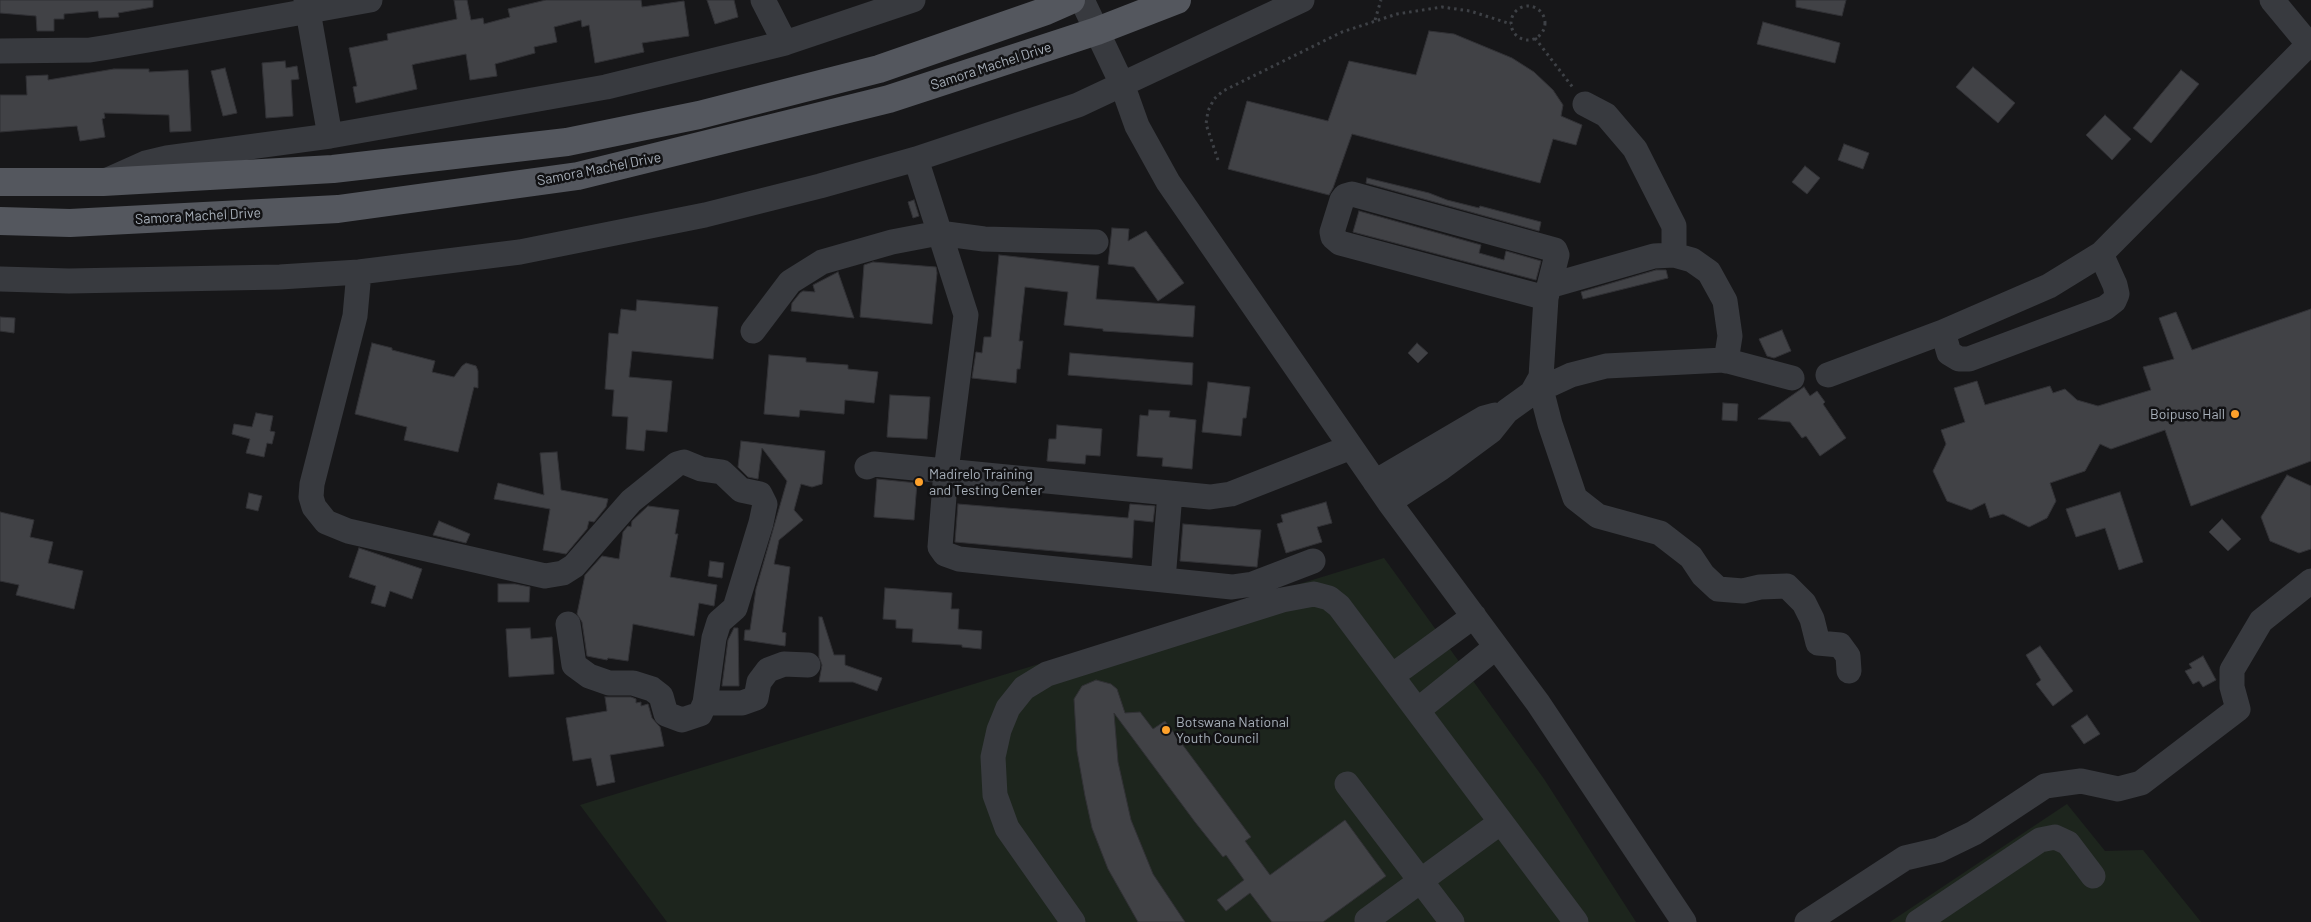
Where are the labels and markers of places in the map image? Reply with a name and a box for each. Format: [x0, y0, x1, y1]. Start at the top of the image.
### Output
place label: Boipuso Hall [2150, 406, 2225, 422]
marker: Boipuso Hall [2229, 408, 2241, 420]
place label: Madirelo Training and Testing Center [929, 466, 1043, 498]
marker: Madirelo Training and Testing Center [913, 476, 925, 488]
place label: Botswana National Youth Council [1176, 714, 1289, 746]
marker: Botswana National Youth Council [1160, 724, 1172, 736]

